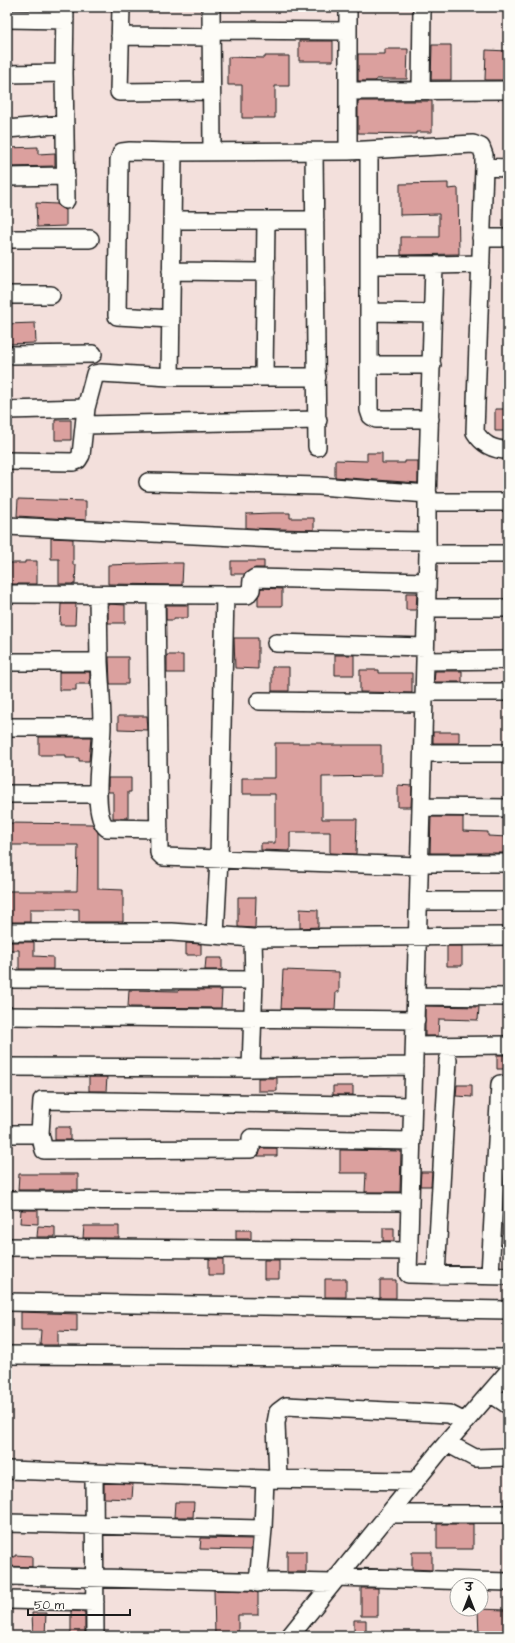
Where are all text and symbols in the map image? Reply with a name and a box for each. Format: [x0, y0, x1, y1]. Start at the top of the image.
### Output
north arrow [449, 1577, 489, 1617]
text: उ [464, 1580, 474, 1595]
scale bar [28, 1591, 130, 1617]
text: 50 m [34, 1597, 65, 1614]

